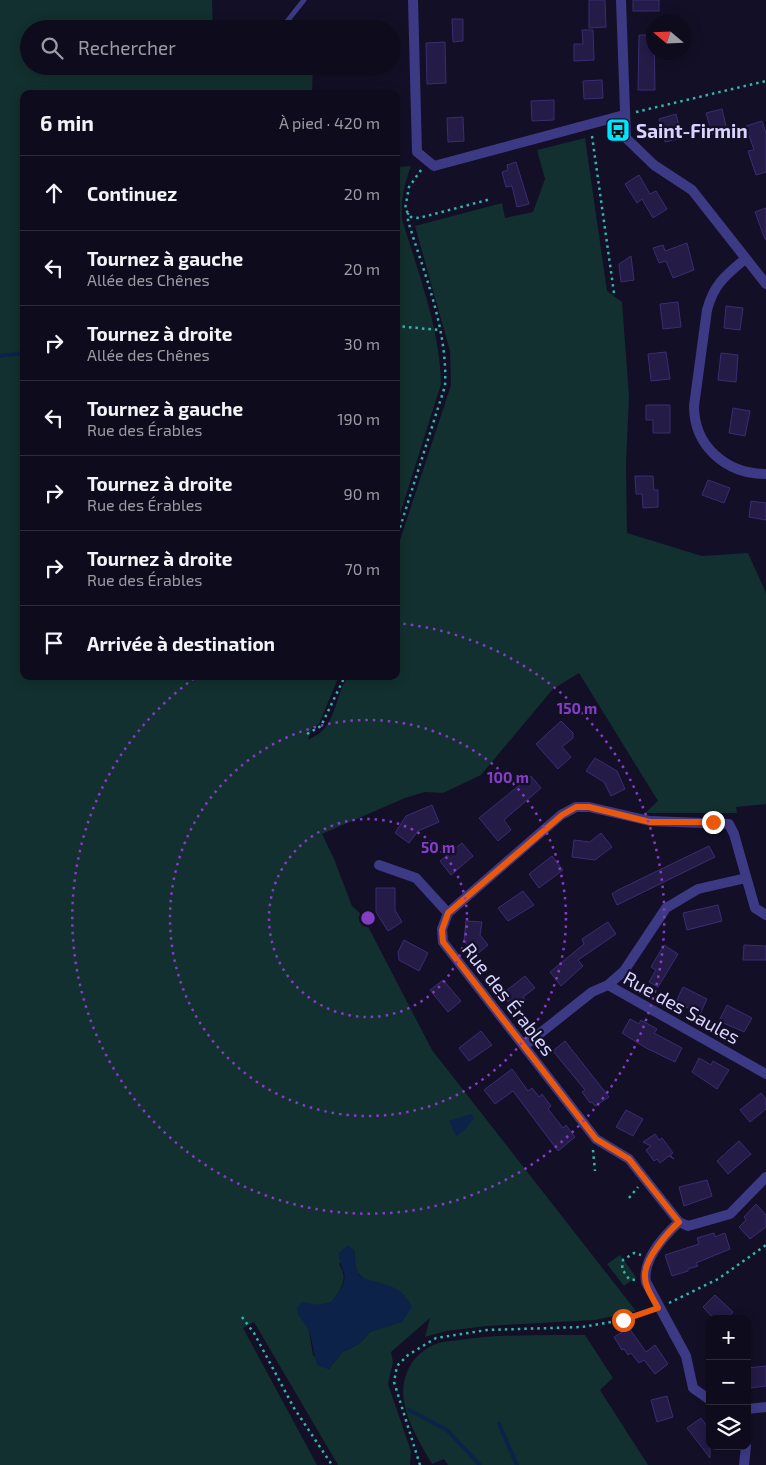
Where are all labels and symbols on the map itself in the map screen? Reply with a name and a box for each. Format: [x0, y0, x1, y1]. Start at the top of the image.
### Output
north arrow [646, 15, 691, 60]
bus stop icon: Saint-Firmin [605, 117, 631, 143]
place label: Saint-Firmin [636, 119, 748, 142]
text: 150 m [557, 699, 597, 717]
text: 100 m [487, 768, 529, 786]
route end [702, 811, 725, 834]
text: 50 m [421, 838, 455, 856]
centre of rings [359, 909, 377, 927]
street label: Rue des Érables [458, 938, 560, 1060]
street label: Rue des Saules [620, 966, 744, 1048]
route start [612, 1309, 635, 1332]

